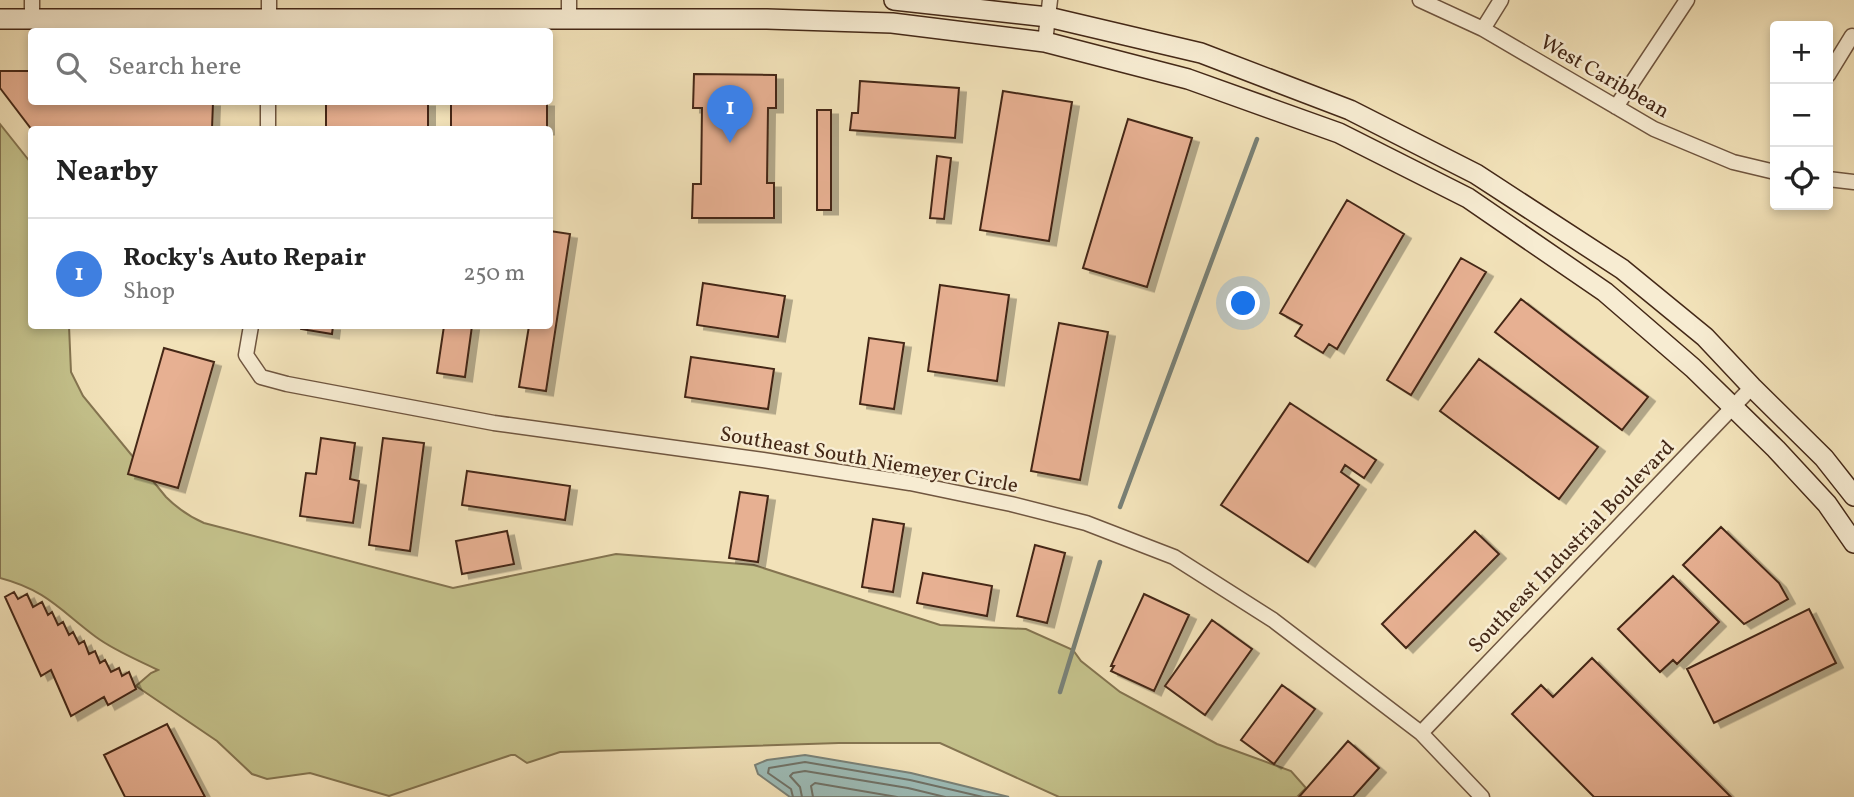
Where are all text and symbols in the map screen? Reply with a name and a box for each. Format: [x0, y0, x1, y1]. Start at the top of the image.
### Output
map controls [1770, 21, 1833, 210]
button: + [1770, 21, 1833, 84]
search box [28, 28, 553, 105]
street label: West Caribbean [1534, 29, 1674, 126]
icon: search [52, 48, 90, 86]
text: Search here [108, 49, 241, 85]
button: − [1770, 84, 1833, 147]
pin: 1 [707, 85, 753, 143]
button: locate [1770, 147, 1833, 210]
text: Nearby [56, 151, 158, 193]
text: Rocky's Auto Repair [123, 240, 366, 276]
text: 1 [74, 258, 84, 290]
text: 250 m [463, 258, 525, 290]
text: Shop [123, 276, 175, 308]
your location [1226, 286, 1260, 320]
street label: Southeast South Niemeyer Circle [717, 420, 1020, 501]
street label: Southeast Industrial Boulevard [1462, 434, 1682, 660]

